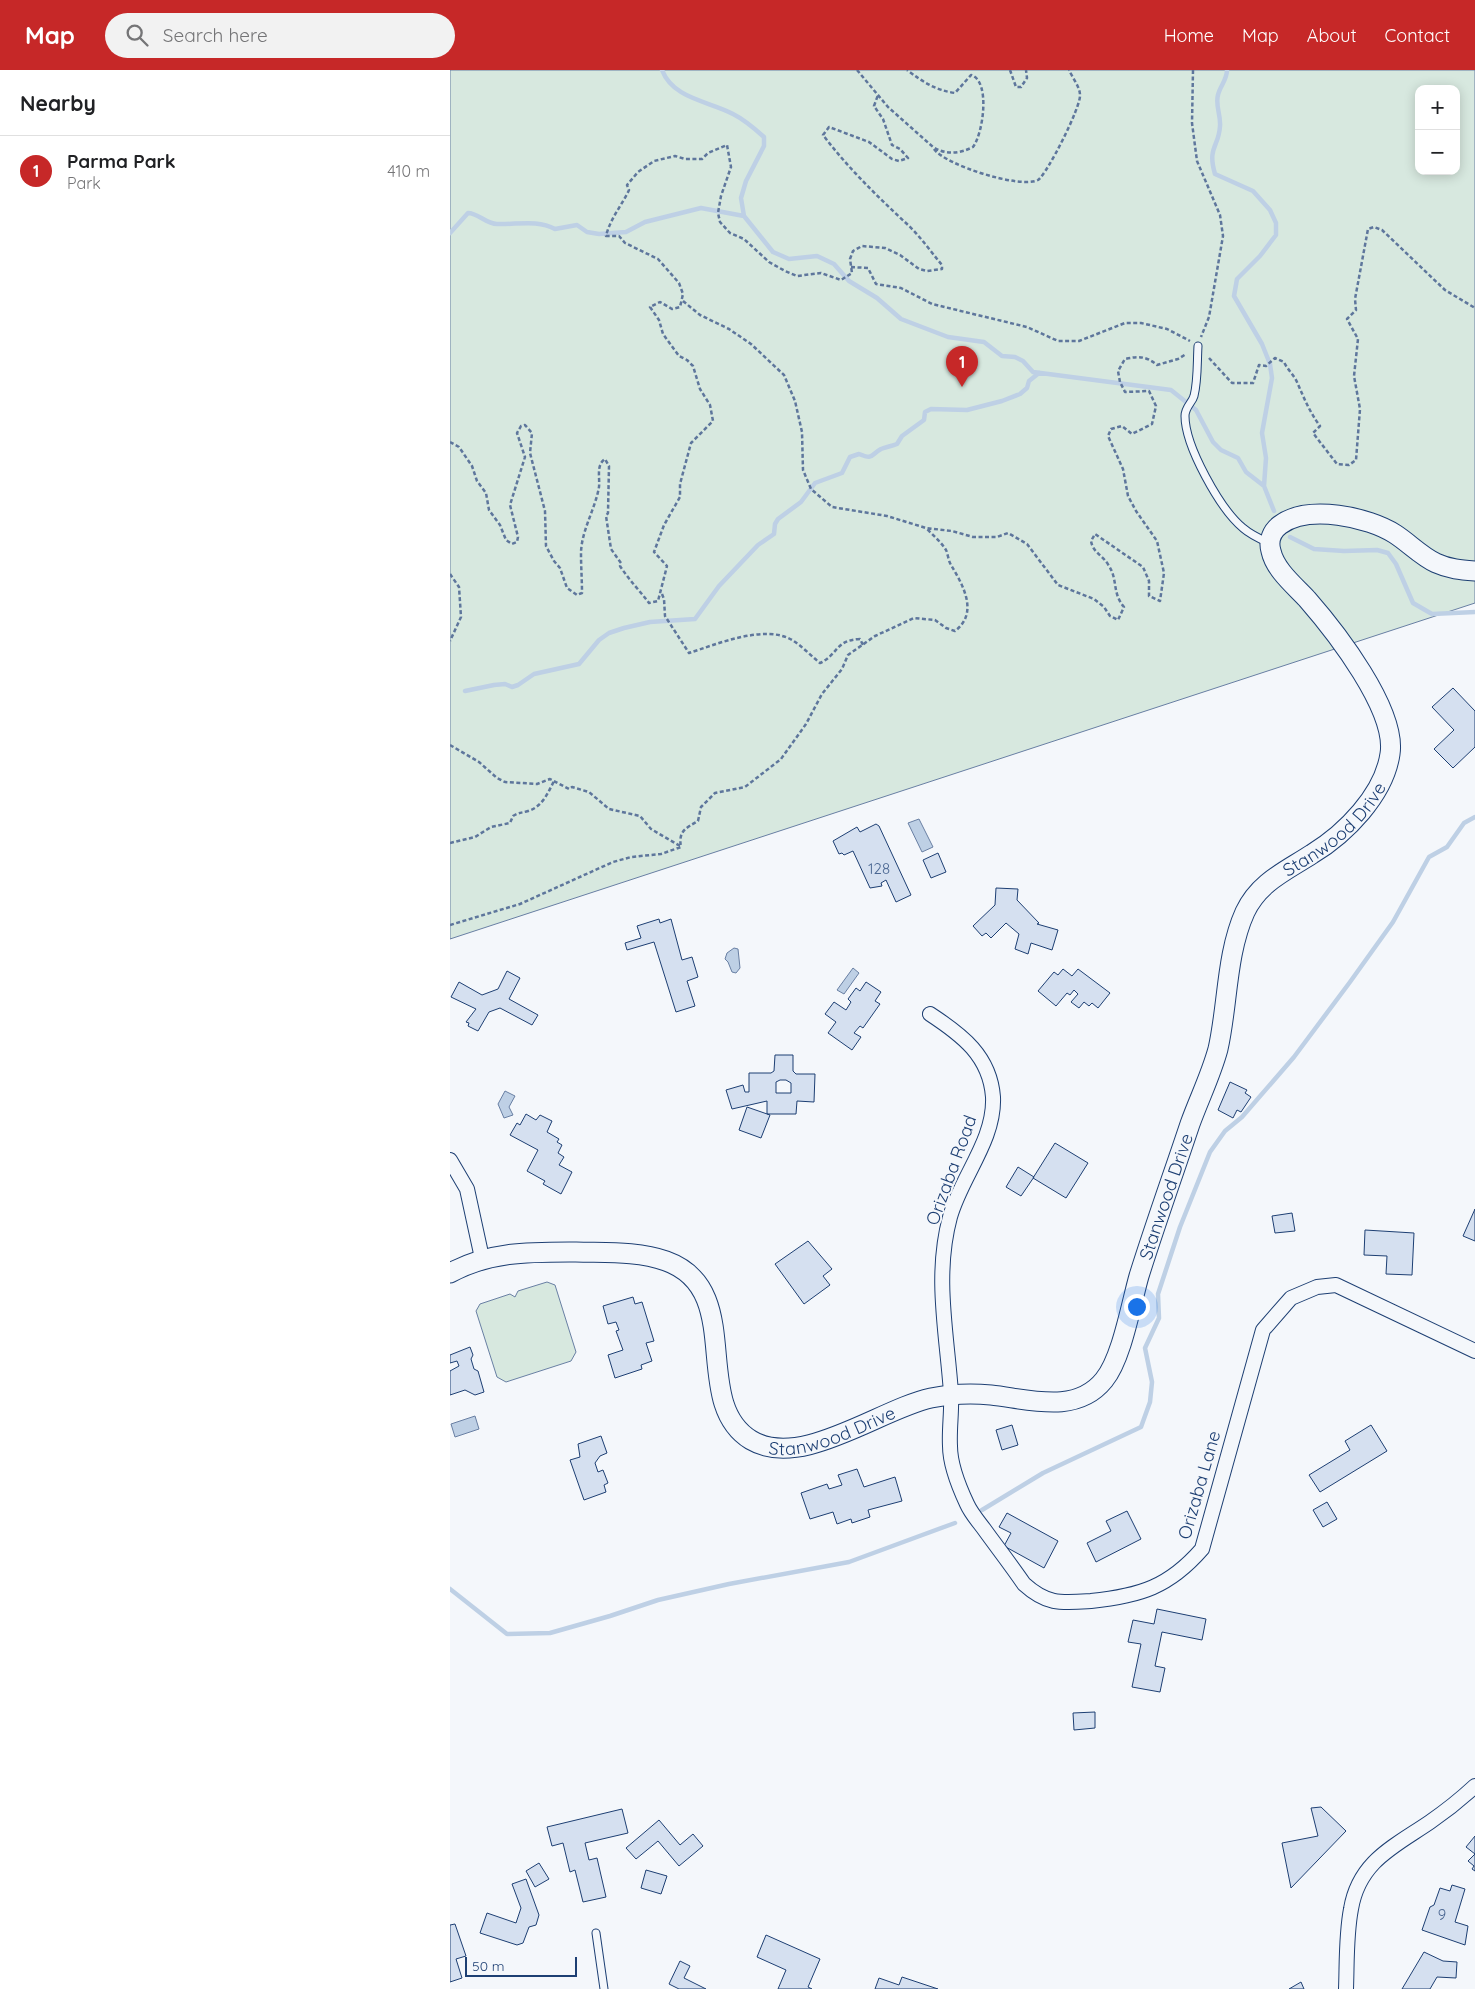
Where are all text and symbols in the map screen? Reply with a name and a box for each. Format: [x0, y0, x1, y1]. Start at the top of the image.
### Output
search box [105, 13, 455, 58]
text: Map [25, 20, 75, 50]
icon: search [123, 21, 151, 49]
text: Search here [163, 23, 268, 47]
text: Home [1164, 24, 1214, 47]
text: Map [1242, 24, 1279, 47]
text: About [1307, 24, 1357, 47]
text: Contact [1385, 24, 1450, 47]
map controls [1415, 85, 1460, 175]
button: + [1415, 85, 1460, 130]
text: Nearby [20, 90, 96, 116]
button: − [1415, 130, 1460, 175]
text: Parma Park [67, 149, 176, 173]
text: 1 [33, 161, 39, 181]
text: 410 m [387, 161, 430, 181]
text: Park [67, 173, 101, 193]
pin: 1 [946, 346, 978, 387]
street label: Stanwood Drive [1278, 778, 1390, 881]
house number: 128 [868, 859, 890, 878]
street label: Orizaba Road [920, 1112, 982, 1228]
street label: Stanwood Drive [1133, 1130, 1198, 1262]
your location [1124, 1294, 1150, 1320]
street label: Stanwood Drive [767, 1400, 899, 1460]
street label: Orizaba Lane [1173, 1428, 1225, 1542]
house number: 9 [1438, 1905, 1446, 1924]
scale bar [465, 1954, 578, 1977]
text: 50 m [472, 1957, 505, 1975]

